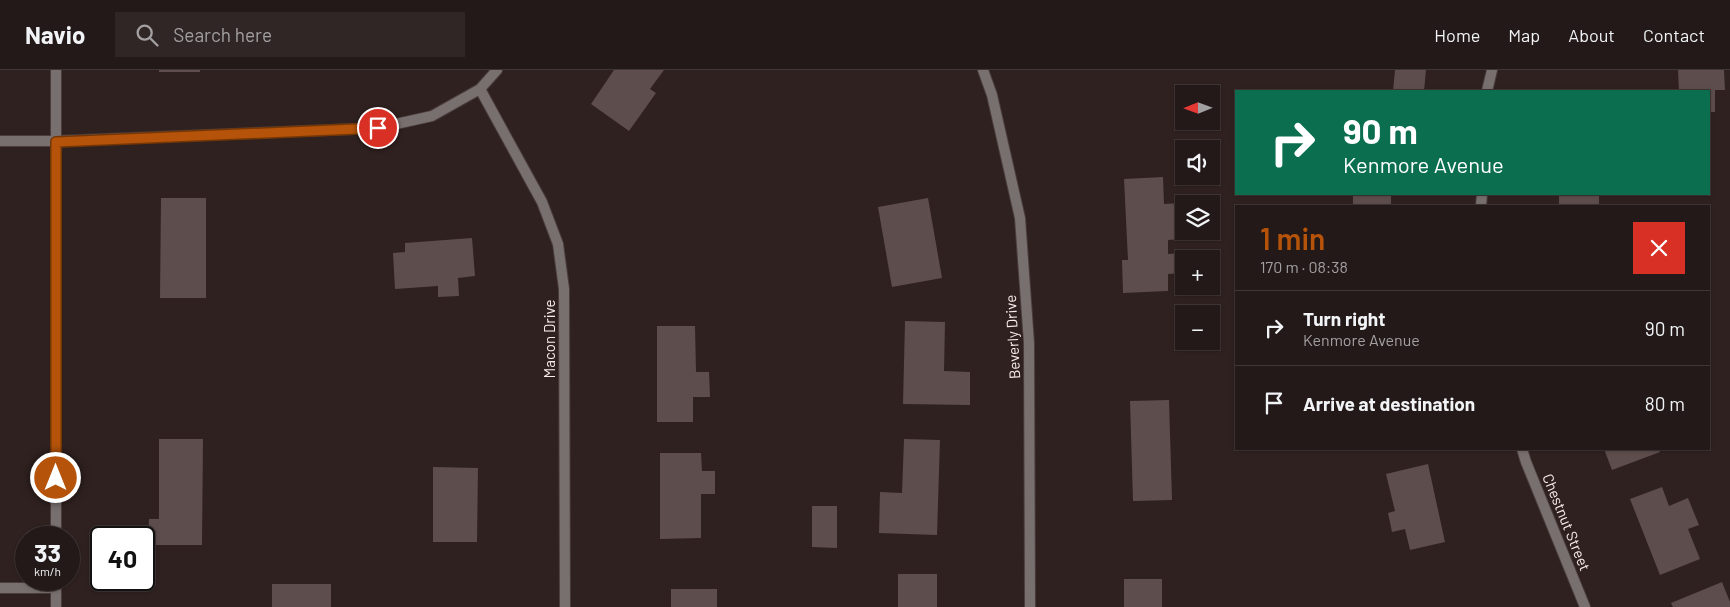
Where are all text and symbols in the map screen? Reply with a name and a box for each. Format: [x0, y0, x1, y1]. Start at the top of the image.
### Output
search box [115, 12, 465, 57]
text: Navio [25, 20, 85, 49]
icon: search [133, 21, 161, 49]
text: Search here [173, 23, 272, 46]
text: Home [1434, 24, 1480, 46]
text: Map [1508, 24, 1540, 46]
text: About [1568, 24, 1615, 46]
text: Contact [1643, 24, 1705, 46]
north arrow [1175, 85, 1220, 130]
map controls [1175, 85, 1220, 350]
pin [357, 107, 399, 149]
text: 90 m [1343, 109, 1418, 151]
icon: right [1260, 110, 1325, 175]
icon: arrive [364, 114, 392, 142]
button: sound [1175, 140, 1220, 185]
text: Kenmore Avenue [1343, 151, 1504, 177]
button: layers [1175, 195, 1220, 240]
text: 1 min [1260, 220, 1325, 256]
button: close [1633, 222, 1685, 274]
button: + [1175, 250, 1220, 295]
text: 170 m · 08:38 [1260, 257, 1348, 276]
street label: Beverly Drive [1001, 294, 1023, 380]
street label: Macon Drive [540, 300, 558, 378]
button: − [1175, 305, 1220, 350]
text: Turn right [1303, 307, 1385, 330]
icon: right [1260, 314, 1288, 342]
text: 90 m [1645, 317, 1685, 340]
text: Kenmore Avenue [1303, 330, 1420, 349]
icon: arrive [1260, 389, 1288, 417]
text: Arrive at destination [1303, 392, 1475, 415]
text: 80 m [1645, 392, 1685, 415]
position arrow [29, 451, 81, 503]
street label: Chestnut Street [1539, 471, 1595, 573]
speed limit sign: 40 [90, 526, 155, 591]
text: 33 [34, 537, 61, 567]
text: km/h [34, 564, 61, 578]

